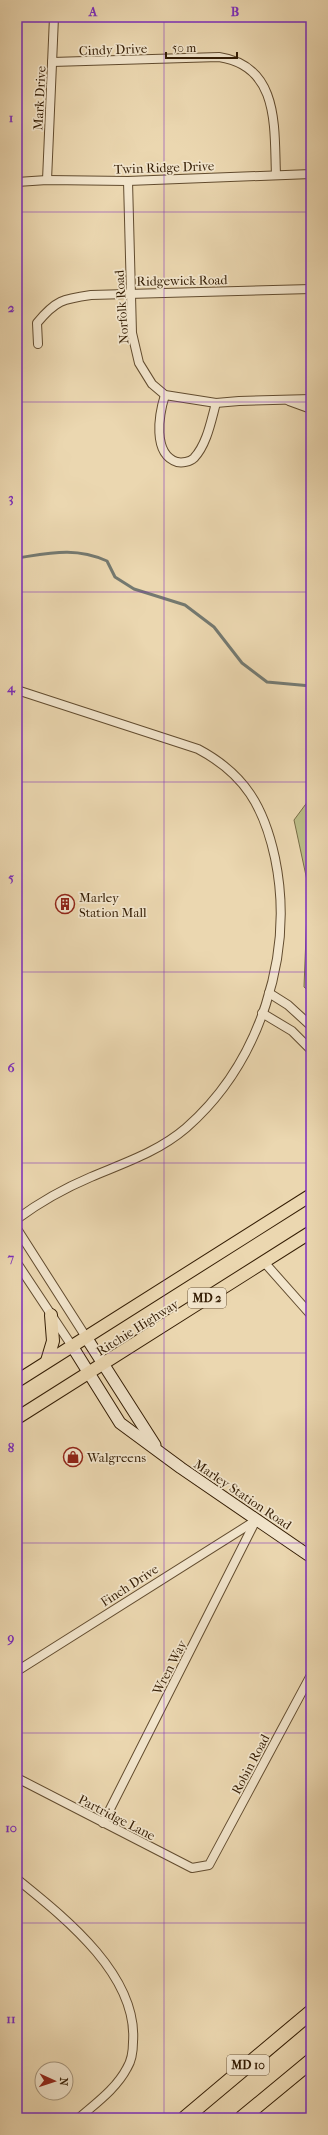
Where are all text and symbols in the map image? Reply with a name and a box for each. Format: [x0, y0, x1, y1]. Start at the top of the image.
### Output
text: A [88, 4, 98, 19]
text: B [231, 4, 240, 19]
scale bar [166, 34, 237, 60]
street label: Cindy Drive [79, 41, 148, 58]
text: 50 m [172, 41, 196, 55]
street label: Mark Drive [30, 65, 49, 131]
text: 1 [9, 110, 14, 125]
street label: Twin Ridge Drive [114, 158, 215, 177]
street label: Norfolk Road [111, 269, 132, 345]
street label: Ridgewick Road [136, 272, 229, 289]
text: 2 [8, 300, 15, 315]
text: 3 [8, 490, 14, 506]
text: 4 [6, 680, 16, 696]
text: 5 [8, 870, 14, 885]
place label: Marley Station Mall [79, 890, 147, 920]
building icon: Marley Station Mall [54, 893, 76, 915]
text: 6 [7, 1060, 15, 1075]
text: 7 [7, 1250, 15, 1265]
road number: MD 2 [188, 1288, 226, 1308]
street label: Ritchie Highway [93, 1296, 182, 1359]
text: 8 [8, 1440, 15, 1455]
shop icon: Walgreens [62, 1446, 84, 1468]
place label: Walgreens [86, 1450, 146, 1465]
street label: Marley Station Road [191, 1456, 295, 1533]
street label: Finch Drive [98, 1561, 161, 1610]
text: 9 [7, 1630, 15, 1646]
street label: Wren Way [149, 1637, 190, 1698]
street label: Robin Road [228, 1731, 273, 1797]
street label: Partridge Lane [76, 1792, 158, 1844]
text: 10 [5, 1820, 17, 1835]
text: 11 [6, 2011, 16, 2026]
road number: MD 10 [227, 2055, 269, 2075]
north arrow [34, 2061, 74, 2101]
text: N [57, 2077, 70, 2087]

